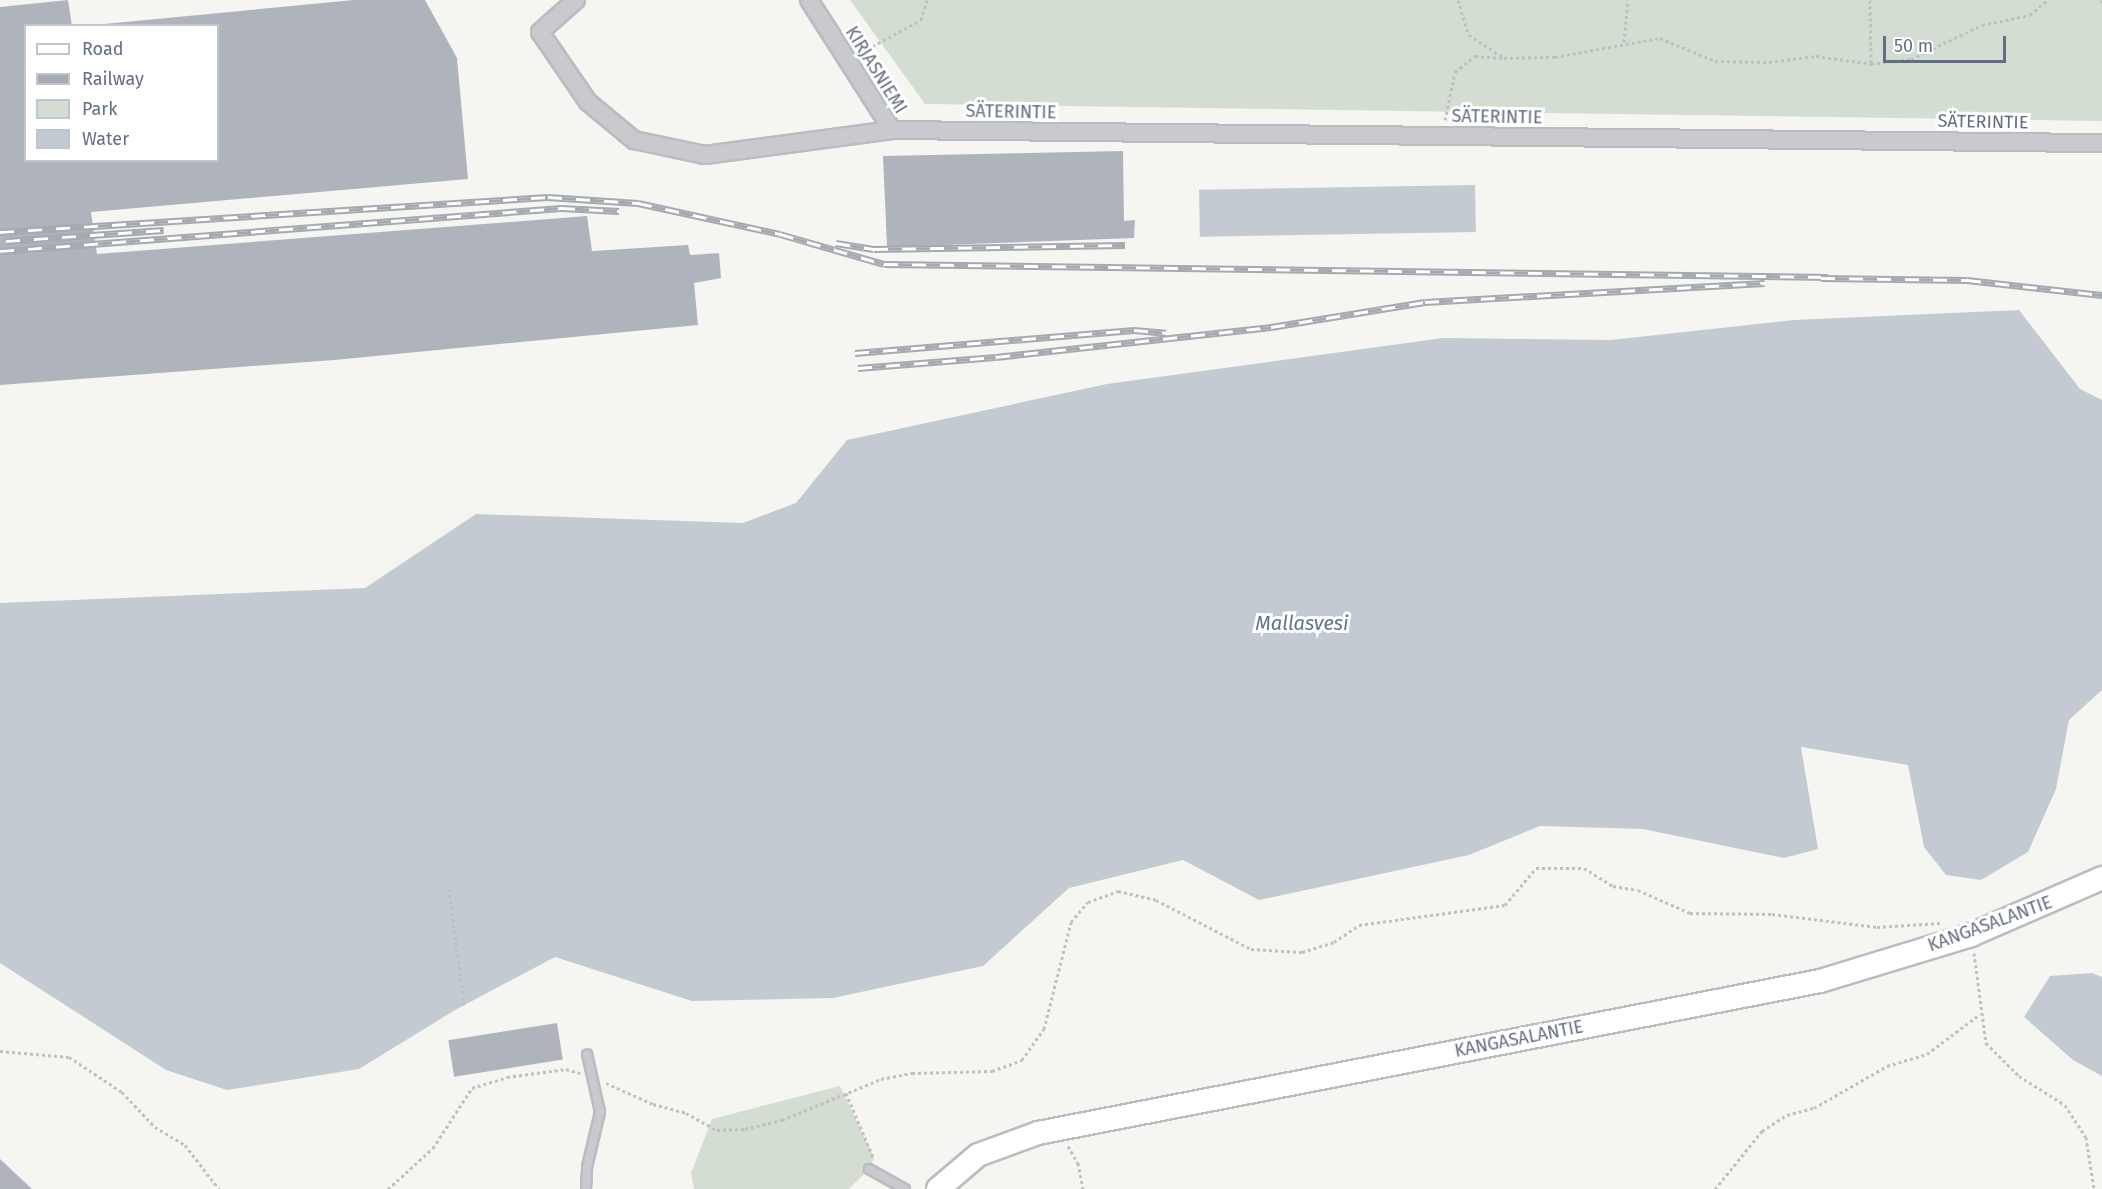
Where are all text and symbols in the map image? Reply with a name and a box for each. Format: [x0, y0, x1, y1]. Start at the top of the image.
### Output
street label: KIRJASNIEMI [841, 22, 911, 118]
legend [24, 24, 219, 162]
scale bar [1886, 24, 2009, 62]
text: 50 m [1894, 35, 1933, 57]
text: Road [82, 38, 124, 60]
text: Railway [82, 68, 144, 90]
text: Park [82, 98, 117, 120]
street label: SÄTERINTIE [965, 100, 1057, 124]
street label: SÄTERINTIE [1451, 105, 1543, 129]
street label: SÄTERINTIE [1937, 110, 2029, 134]
text: Water [82, 128, 129, 150]
water label: Mallasvesi [1255, 611, 1349, 635]
street label: KANGASALANTIE [1925, 891, 2055, 957]
street label: KANGASALANTIE [1453, 1016, 1585, 1062]

